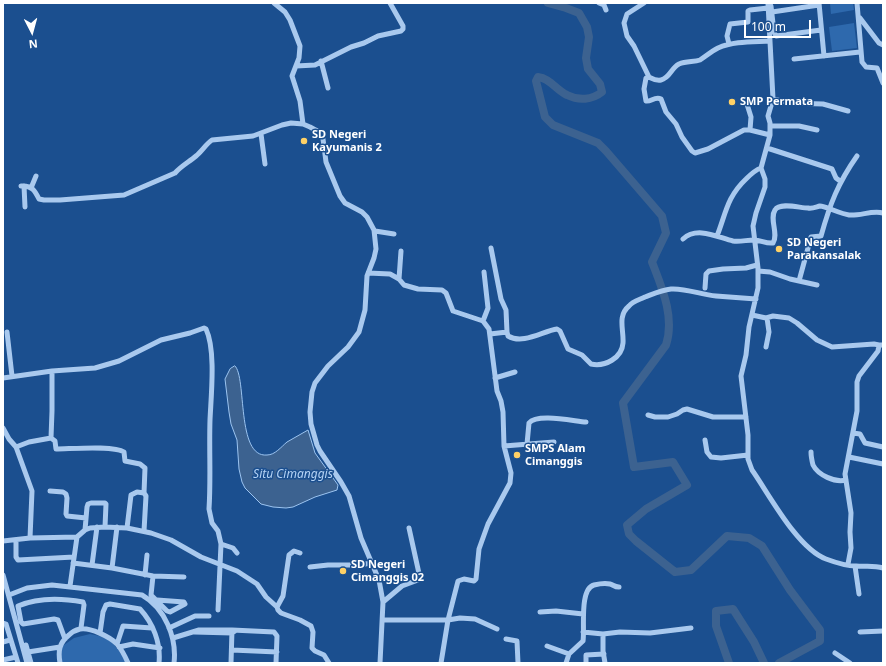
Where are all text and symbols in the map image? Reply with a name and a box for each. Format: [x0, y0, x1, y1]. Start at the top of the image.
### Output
north arrow [12, 12, 52, 52]
scale bar [746, 12, 813, 38]
text: 100 m [751, 18, 786, 35]
text: N [28, 37, 39, 52]
place label: SMP Permata [740, 95, 813, 109]
marker: SMP Permata [727, 97, 737, 107]
place label: SD Negeri Kayumanis 2 [312, 128, 382, 154]
marker: SD Negeri Kayumanis 2 [299, 136, 309, 146]
place label: SD Negeri Parakansalak [787, 236, 861, 262]
marker: SD Negeri Parakansalak [774, 244, 784, 254]
place label: SMPS Alam Cimanggis [525, 442, 585, 468]
marker: SMPS Alam Cimanggis [512, 450, 522, 460]
water label: Situ Cimanggis [253, 468, 333, 482]
place label: SD Negeri Cimanggis 02 [351, 558, 424, 584]
marker: SD Negeri Cimanggis 02 [338, 566, 348, 576]

